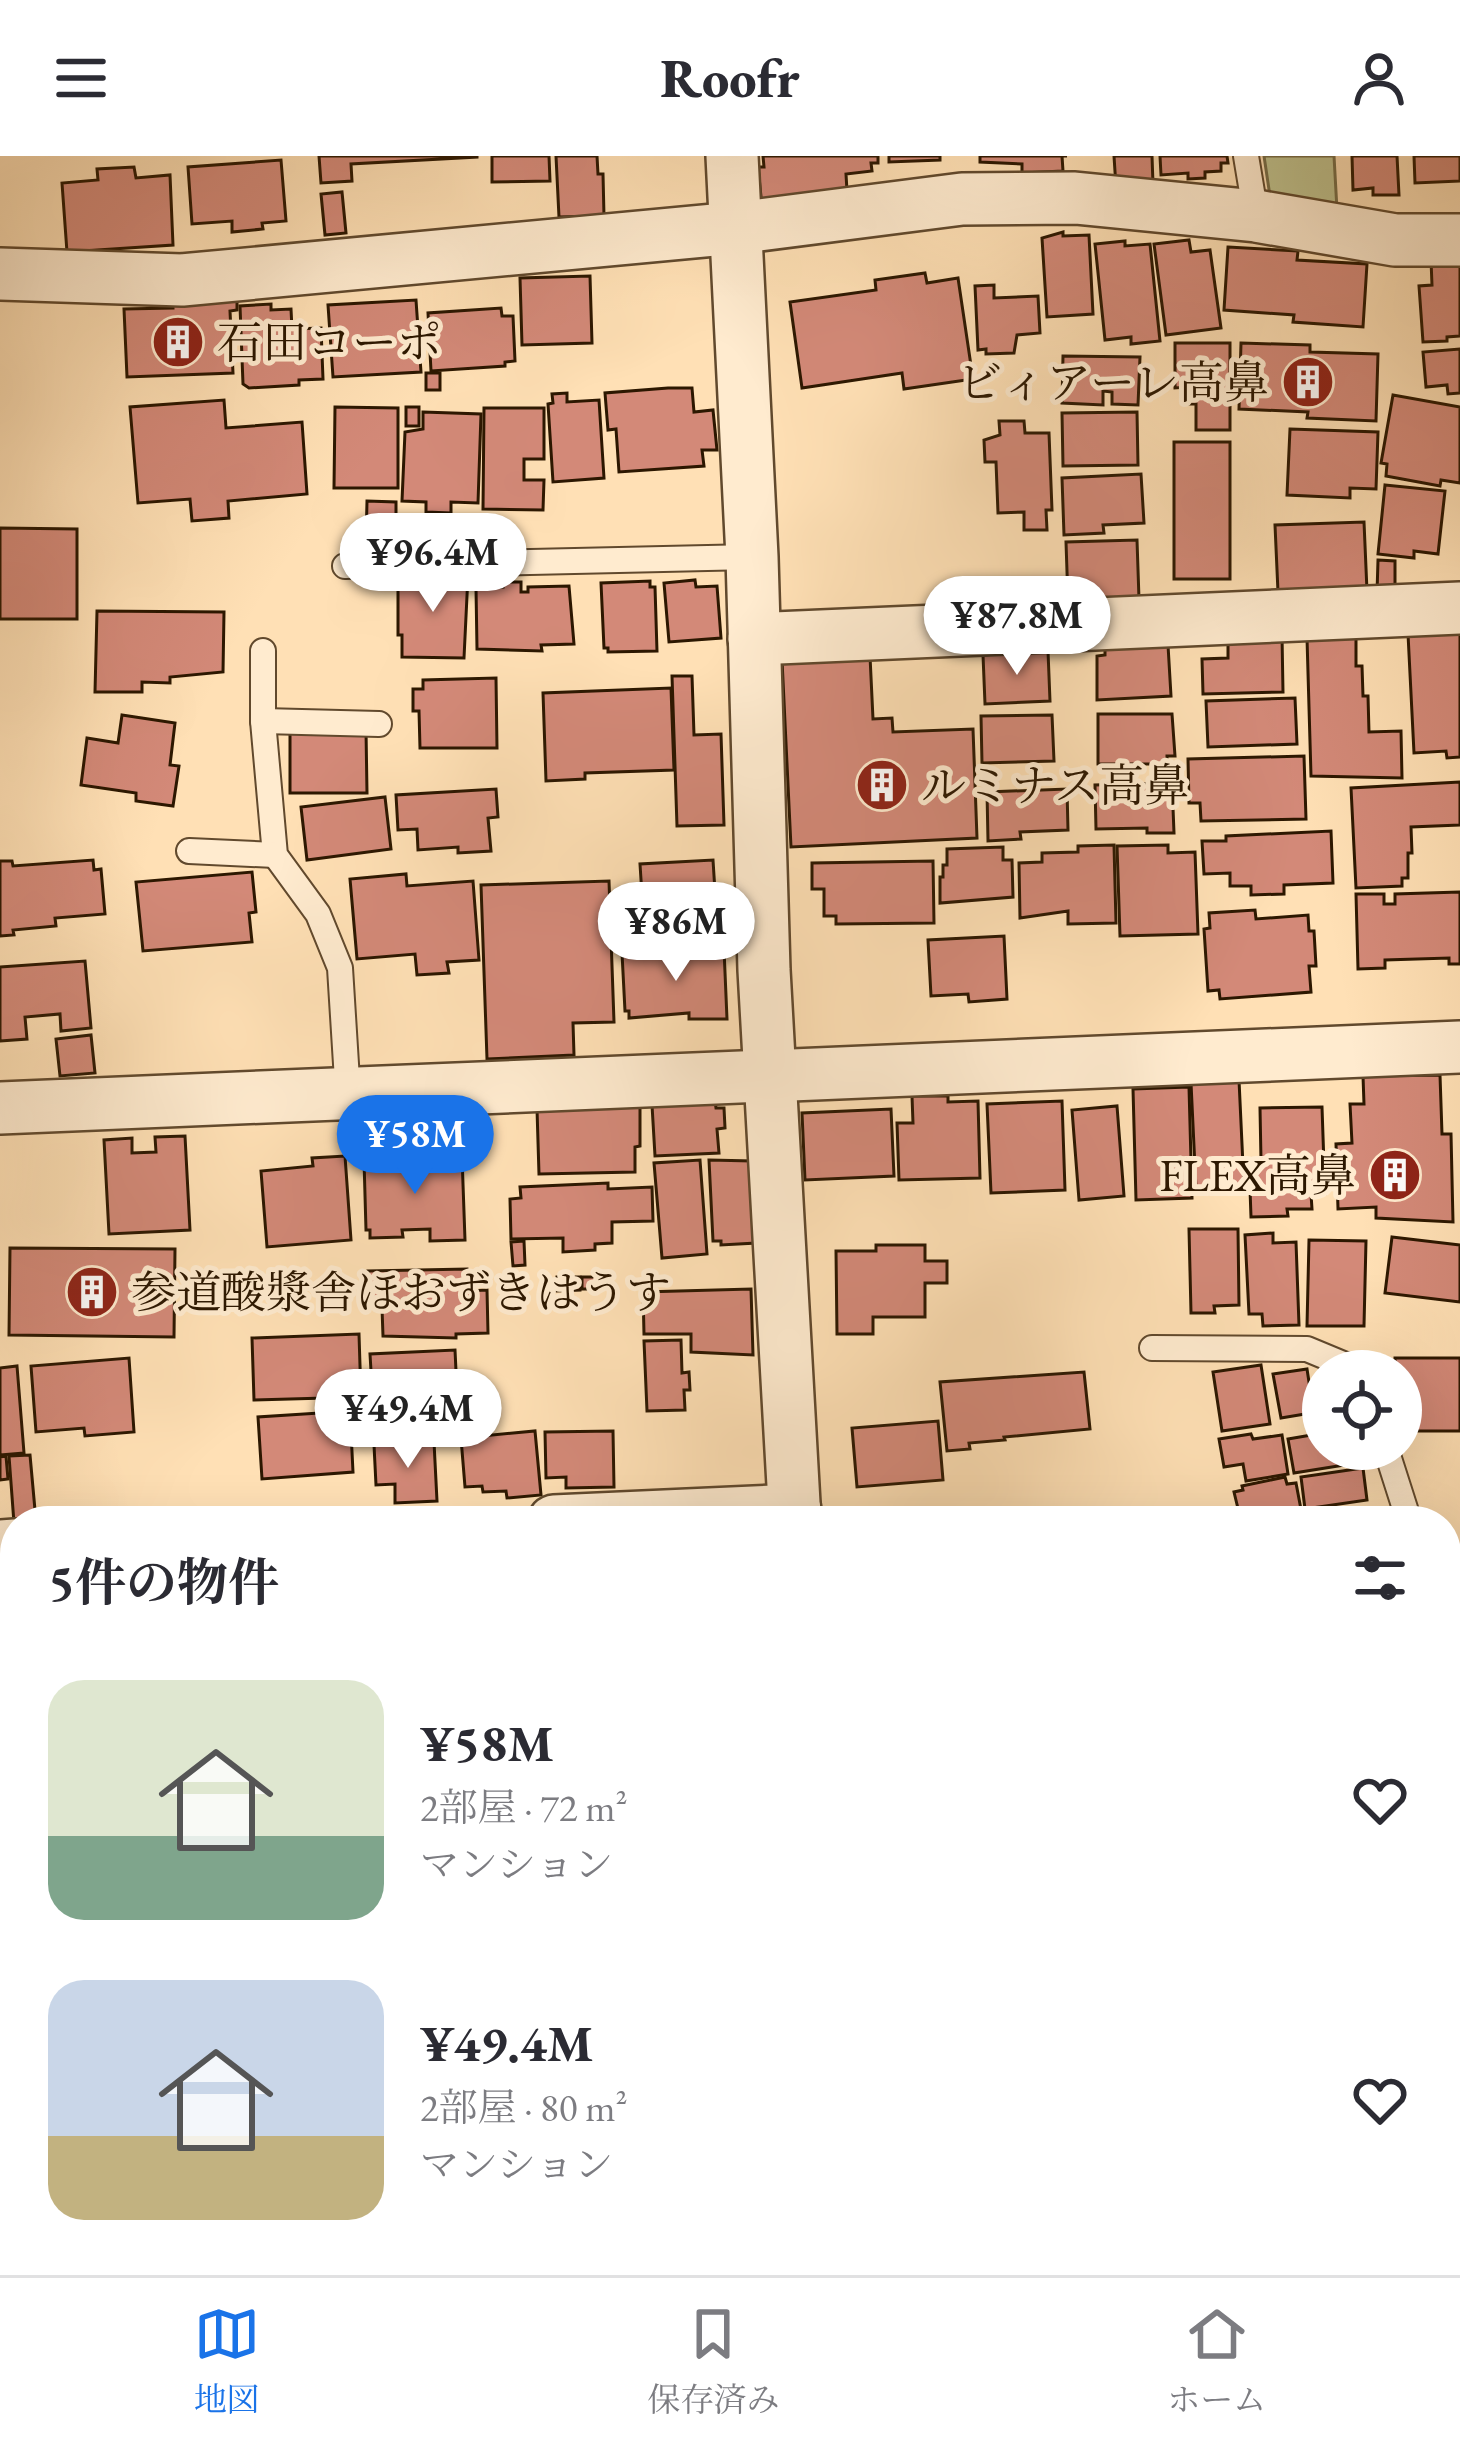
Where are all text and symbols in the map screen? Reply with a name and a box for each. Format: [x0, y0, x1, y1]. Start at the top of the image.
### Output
text: Roofr [660, 43, 800, 113]
icon: menu [48, 45, 114, 111]
icon: person [1346, 45, 1412, 111]
place label: 石田コーポ [217, 313, 442, 371]
building icon: 石田コーポ [150, 314, 206, 370]
place label: ビィアーレ高鼻 [957, 353, 1269, 411]
building icon: ビィアーレ高鼻 [1280, 354, 1336, 410]
pin: ¥96.4M [335, 513, 531, 615]
text: ¥96.4M [367, 526, 499, 577]
pin: ¥87.8M [919, 576, 1115, 678]
text: ¥87.8M [951, 589, 1083, 640]
place label: ルミナス高鼻 [921, 756, 1189, 814]
building icon: ルミナス高鼻 [854, 757, 910, 813]
pin: ¥86M [605, 882, 747, 984]
text: ¥86M [625, 895, 727, 946]
pin: ¥58M [344, 1095, 486, 1197]
text: ¥58M [364, 1108, 466, 1159]
place label: FLEX高鼻 [1159, 1146, 1356, 1204]
building icon: FLEX高鼻 [1367, 1147, 1423, 1203]
place label: 参道酸漿舎ほおずきはうす [131, 1263, 671, 1321]
building icon: 参道酸漿舎ほおずきはうす [64, 1264, 120, 1320]
map controls [1302, 1350, 1422, 1470]
button: locate [1302, 1350, 1422, 1470]
pin: ¥49.4M [310, 1369, 506, 1471]
text: ¥49.4M [342, 1382, 474, 1433]
icon: filters [1347, 1545, 1413, 1611]
text: 5件の物件 [48, 1549, 279, 1615]
text: ¥58M [420, 1710, 554, 1776]
icon: home [144, 1728, 288, 1872]
icon: heart [1347, 1767, 1413, 1833]
text: 2部屋 · 72 m² [420, 1782, 627, 1833]
text: マンション [420, 1839, 613, 1890]
text: ¥49.4M [420, 2010, 594, 2076]
icon: home [144, 2028, 288, 2172]
icon: heart [1347, 2067, 1413, 2133]
text: 2部屋 · 80 m² [420, 2082, 627, 2133]
text: マンション [420, 2139, 613, 2190]
tab: 地図 [194, 2301, 260, 2421]
tab: 保存済み [647, 2301, 779, 2421]
tab: ホーム [1167, 2301, 1266, 2421]

